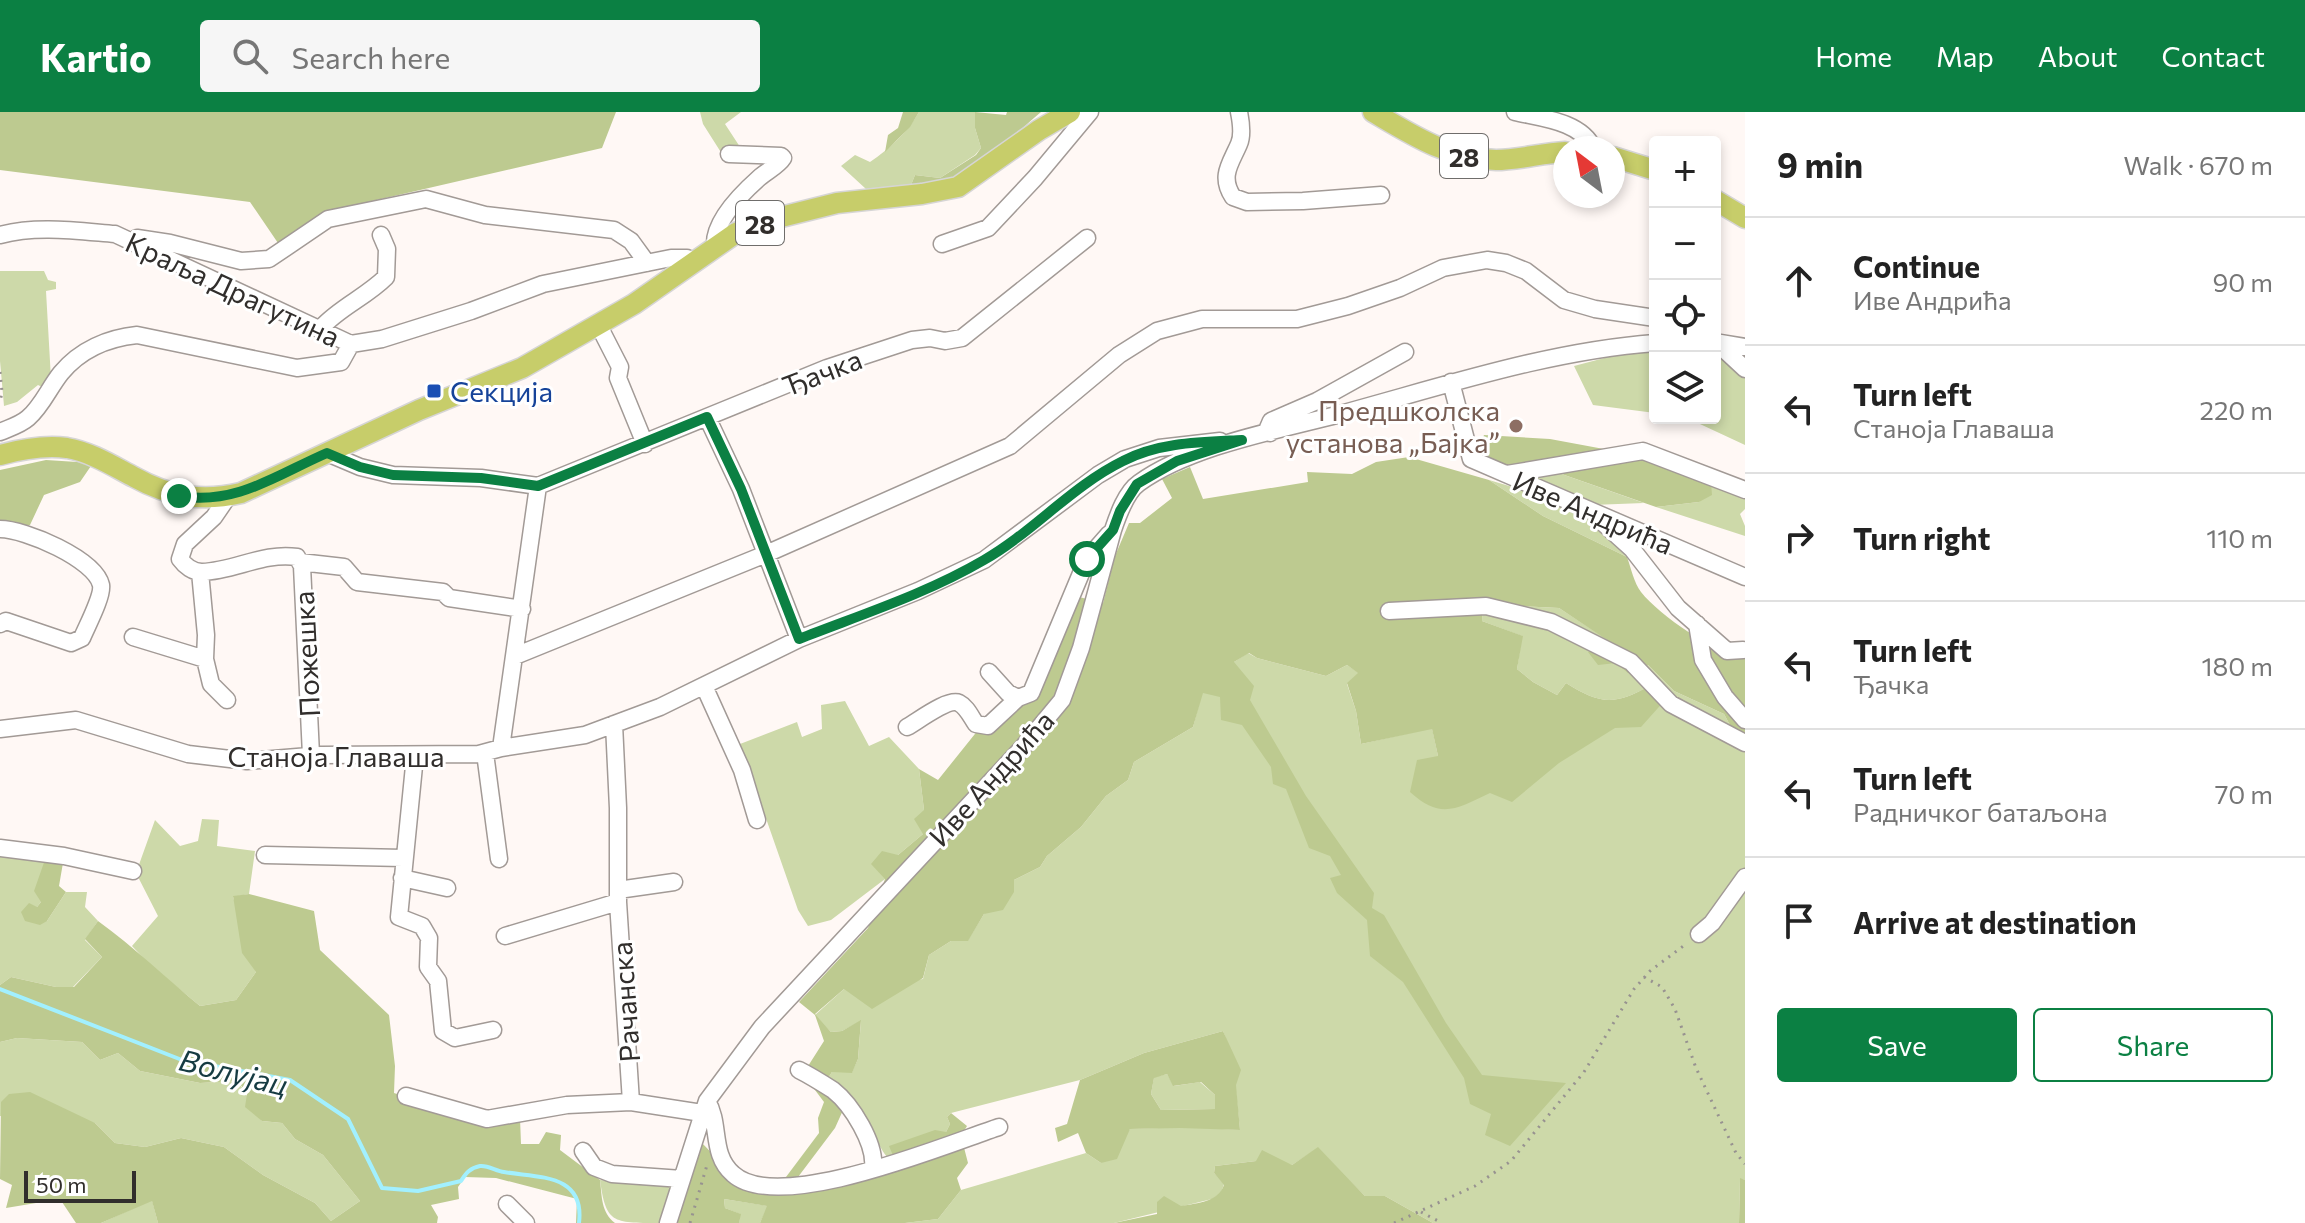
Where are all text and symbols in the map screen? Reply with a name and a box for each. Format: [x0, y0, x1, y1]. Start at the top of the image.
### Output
search box [200, 20, 760, 92]
text: Kartio [40, 33, 152, 80]
icon: search [228, 34, 272, 78]
text: Search here [292, 38, 450, 75]
text: Home [1815, 39, 1892, 73]
text: Map [1936, 39, 1994, 73]
text: About [2038, 39, 2118, 73]
text: Contact [2162, 39, 2265, 73]
road number: 28 [1440, 134, 1488, 178]
north arrow [1553, 136, 1625, 208]
map controls [1649, 136, 1721, 424]
button: + [1649, 136, 1721, 208]
text: 9 min [1777, 143, 1863, 185]
text: Walk · 670 m [2124, 149, 2273, 180]
road number: 28 [736, 201, 784, 245]
button: − [1649, 208, 1721, 280]
street label: Краља Драгутина [120, 224, 346, 354]
text: Continue [1853, 247, 1980, 284]
icon: ahead [1777, 259, 1821, 303]
text: 90 m [2213, 266, 2273, 297]
button: locate [1649, 280, 1721, 352]
text: Иве Андрића [1853, 284, 2012, 315]
street label: Ђачка [778, 341, 866, 403]
button: layers [1649, 352, 1721, 424]
place label: Секција [450, 374, 553, 408]
text: Turn left [1853, 375, 1972, 412]
marker: Секција [425, 382, 443, 400]
icon: left [1777, 387, 1821, 431]
place label: Предшколска установа „Бајка” [1286, 393, 1500, 459]
text: 220 m [2200, 394, 2273, 425]
text: Станоја Главаша [1853, 412, 2055, 443]
marker: Предшколска установа „Бајка” [1507, 417, 1525, 435]
street label: Иве Андрића [1508, 463, 1678, 561]
route end [161, 478, 197, 514]
icon: right [1777, 515, 1821, 559]
text: Turn right [1853, 519, 1990, 556]
text: 110 m [2206, 522, 2273, 553]
route start [1069, 541, 1105, 577]
street label: Пожешка [286, 590, 326, 718]
text: Turn left [1853, 631, 1972, 668]
icon: left [1777, 643, 1821, 687]
text: 180 m [2201, 650, 2273, 681]
text: Ђачка [1853, 668, 1929, 699]
street label: Иве Андрића [921, 703, 1061, 853]
street label: Станоја Главаша [227, 739, 445, 773]
text: Turn left [1853, 759, 1972, 796]
icon: left [1777, 771, 1821, 815]
text: 70 m [2215, 778, 2273, 809]
text: Радничког батаљона [1853, 796, 2108, 827]
icon: arrive [1777, 899, 1821, 943]
text: Arrive at destination [1853, 903, 2137, 940]
street label: Рачанска [604, 941, 646, 1063]
button: Save [1777, 1008, 2017, 1082]
button: Share [2033, 1008, 2273, 1082]
water label: Волујац [176, 1040, 292, 1102]
scale bar [24, 1167, 136, 1203]
text: 50 m [36, 1171, 86, 1198]

